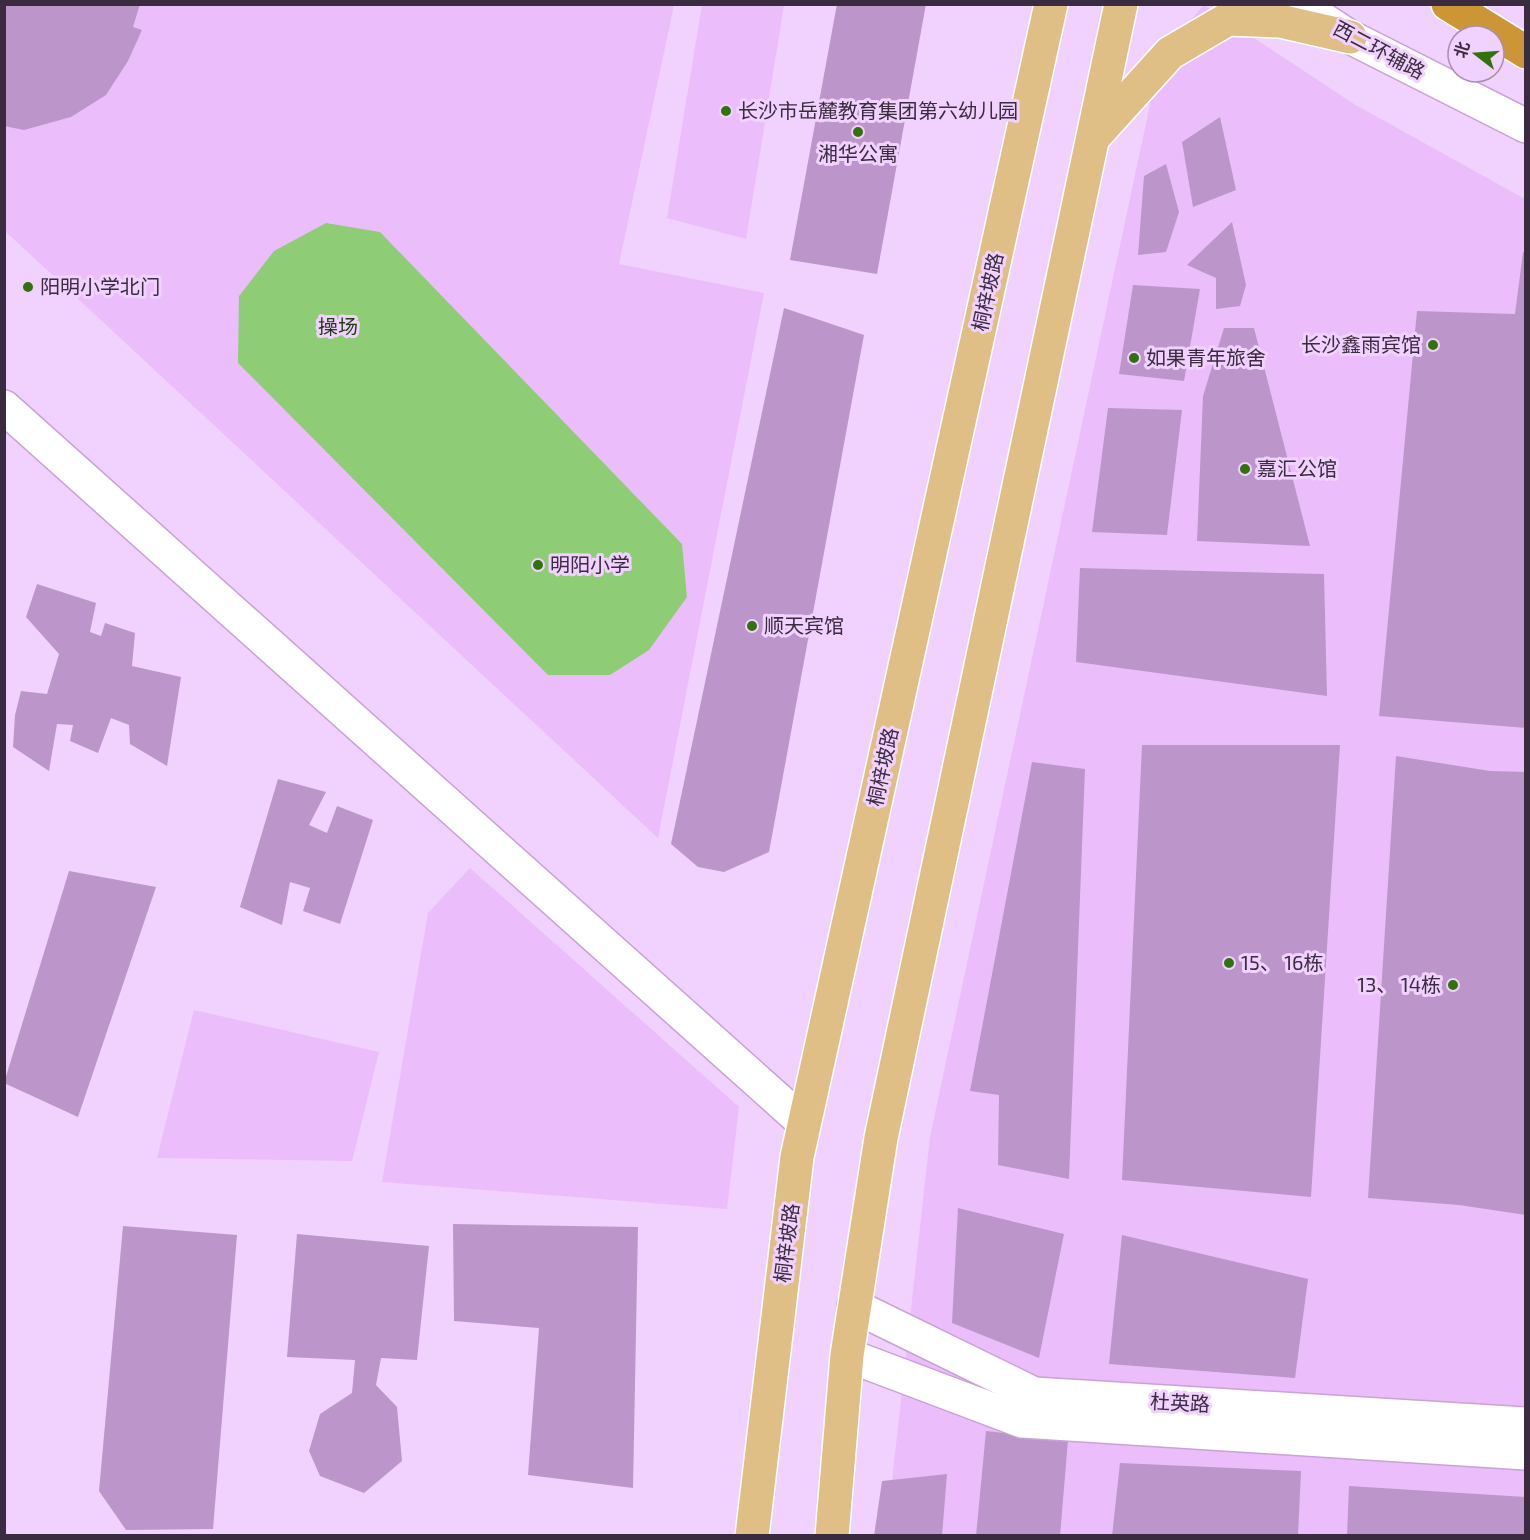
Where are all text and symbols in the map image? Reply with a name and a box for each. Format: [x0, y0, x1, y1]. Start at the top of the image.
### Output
street label: 西二环辅路 [1330, 15, 1429, 83]
north arrow [1446, 24, 1506, 84]
text: 北 [1450, 39, 1473, 60]
place label: 长沙市岳麓教育集团第六幼儿园 [738, 98, 1018, 122]
marker: 长沙市岳麓教育集团第六幼儿园 [719, 104, 733, 118]
marker: 湘华公寓 [851, 125, 865, 139]
place label: 湘华公寓 [818, 141, 898, 165]
street label: 桐梓坡路 [967, 250, 1007, 333]
place label: 阳明小学北门 [40, 274, 160, 298]
marker: 阳明小学北门 [21, 280, 35, 294]
park label: 操场 [318, 314, 358, 338]
place label: 长沙鑫雨宾馆 [1301, 332, 1421, 356]
marker: 长沙鑫雨宾馆 [1426, 338, 1440, 352]
place label: 如果青年旅舍 [1146, 345, 1266, 369]
marker: 如果青年旅舍 [1127, 351, 1141, 365]
place label: 嘉汇公馆 [1257, 456, 1337, 480]
marker: 嘉汇公馆 [1238, 462, 1252, 476]
place label: 明阳小学 [550, 552, 630, 576]
marker: 明阳小学 [531, 558, 545, 572]
place label: 顺天宾馆 [764, 613, 844, 637]
marker: 顺天宾馆 [745, 619, 759, 633]
street label: 桐梓坡路 [862, 725, 902, 808]
place label: 15、 16栋 [1241, 950, 1324, 974]
marker: 15、 16栋 [1222, 956, 1236, 970]
place label: 13、 14栋 [1357, 972, 1441, 996]
marker: 13、 14栋 [1446, 978, 1460, 992]
street label: 桐梓坡路 [769, 1202, 803, 1284]
street label: 杜英路 [1149, 1388, 1211, 1416]

